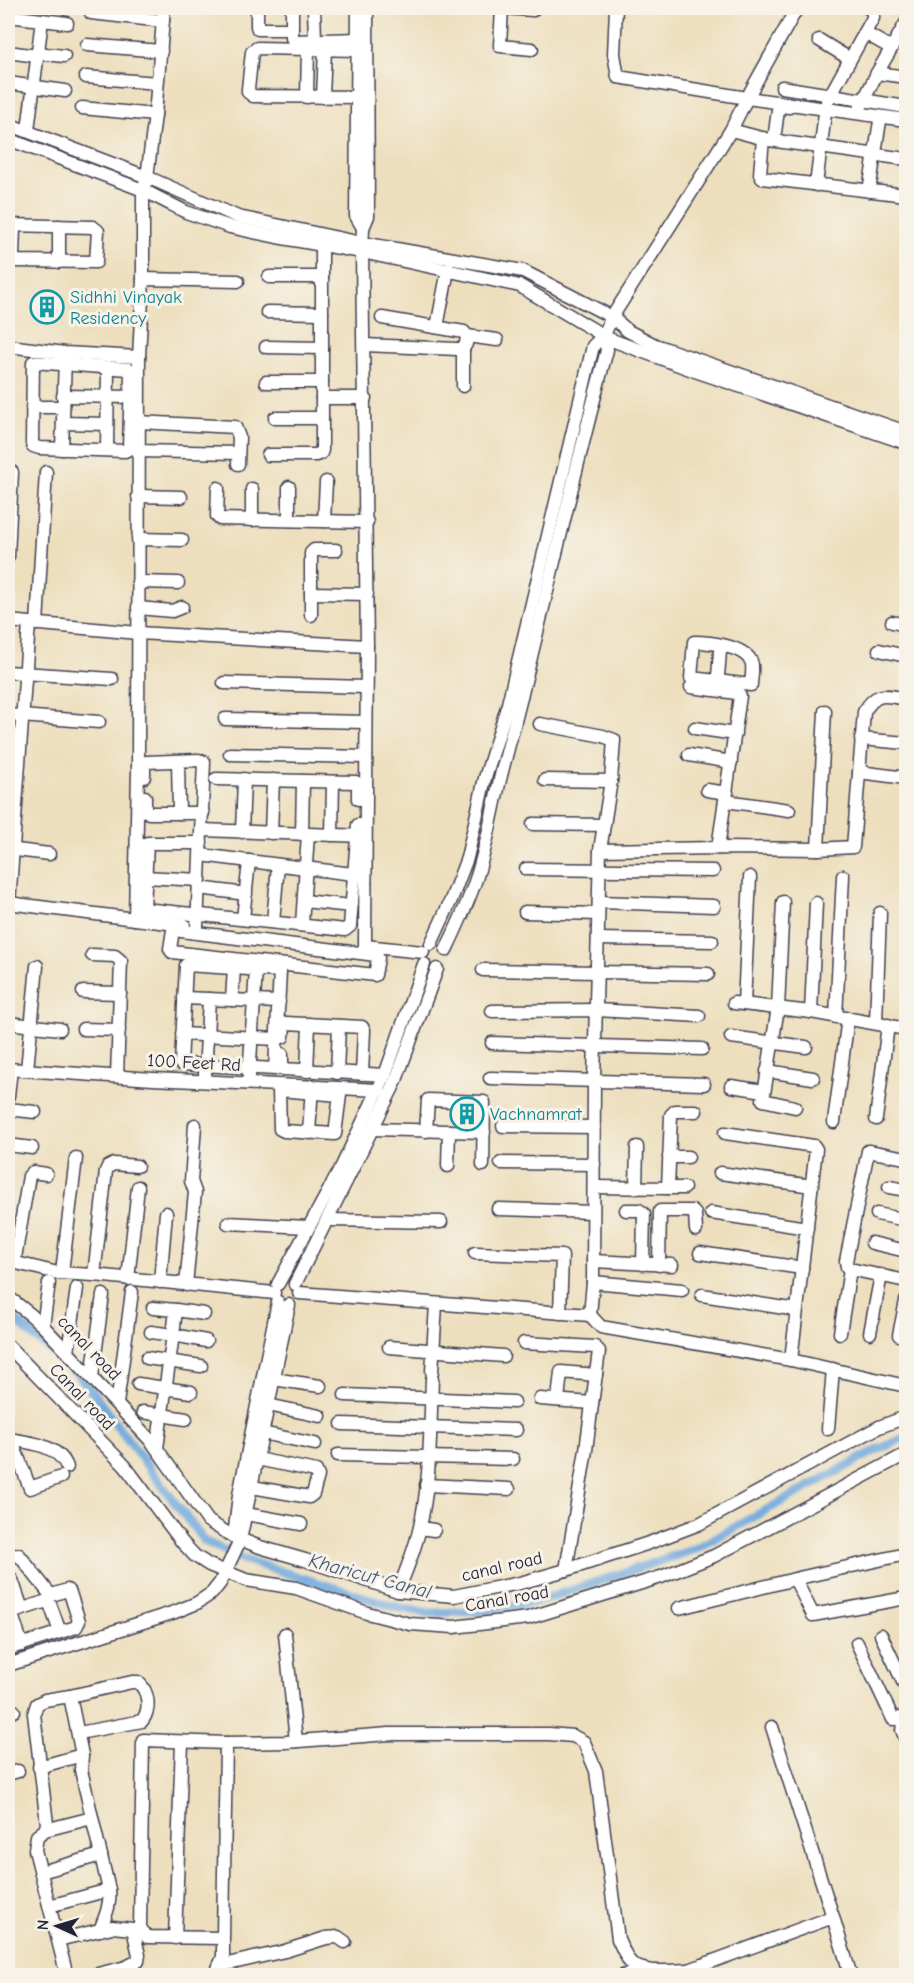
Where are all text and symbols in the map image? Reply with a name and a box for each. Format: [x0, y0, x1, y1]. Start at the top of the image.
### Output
place label: Sidhhi Vinayak Residency [70, 287, 182, 329]
building icon: Sidhhi Vinayak Residency [29, 289, 65, 325]
street label: 100 Feet Rd [147, 1050, 241, 1076]
building icon: Vachnamrat [449, 1096, 485, 1132]
place label: Vachnamrat [490, 1104, 582, 1125]
street label: canal road [53, 1311, 125, 1385]
street label: Canal road [45, 1359, 119, 1435]
street label: canal road [460, 1548, 544, 1586]
water label: Kharicut Canal [306, 1549, 434, 1604]
street label: Canal road [463, 1581, 551, 1617]
north arrow [27, 1896, 87, 1956]
text: N [34, 1919, 52, 1931]

